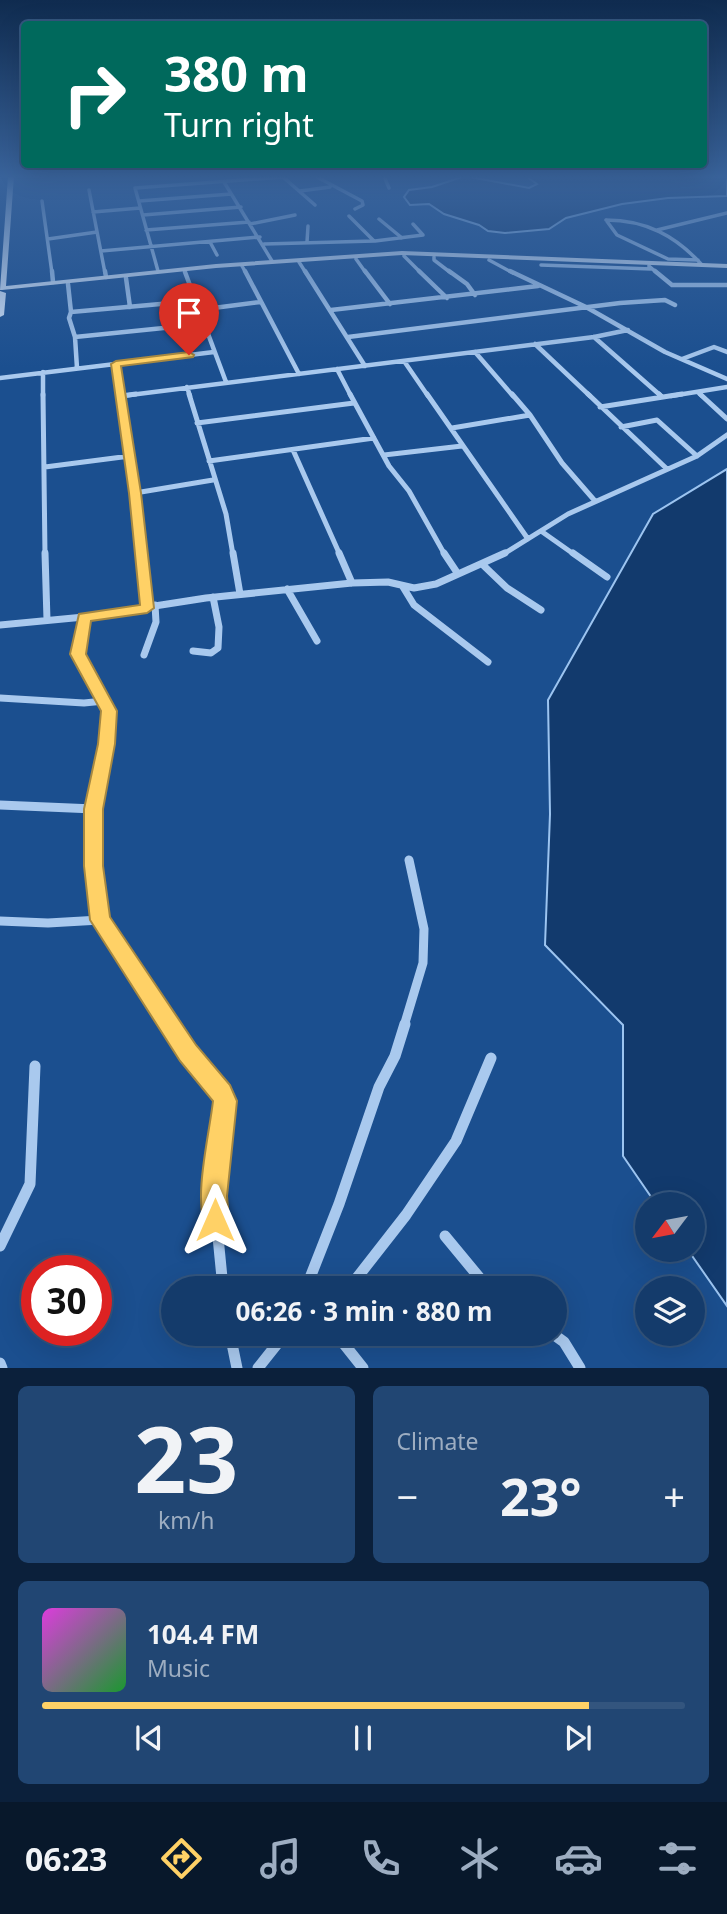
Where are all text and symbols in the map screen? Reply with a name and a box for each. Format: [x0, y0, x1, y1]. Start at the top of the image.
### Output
text: 380 m [164, 40, 309, 106]
icon: right [49, 49, 140, 140]
text: Turn right [164, 103, 314, 146]
pin [159, 283, 219, 355]
icon: arrive [170, 294, 208, 332]
position arrow [178, 1183, 252, 1257]
north arrow [635, 1192, 705, 1262]
map controls [635, 1192, 705, 1346]
speed limit sign: 30 [21, 1255, 112, 1346]
button: layers [635, 1276, 705, 1346]
text: 06:26 · 3 min · 880 m [236, 1293, 492, 1329]
text: 23 [134, 1396, 238, 1520]
text: Climate [397, 1425, 479, 1457]
text: 23° [500, 1460, 582, 1531]
text: − [397, 1470, 418, 1522]
text: + [663, 1470, 685, 1522]
text: km/h [158, 1504, 215, 1536]
text: 104.4 FM [147, 1616, 259, 1652]
text: Music [147, 1652, 210, 1684]
icon: previous [130, 1719, 168, 1757]
icon: pause [344, 1719, 382, 1757]
icon: next [559, 1719, 597, 1757]
icon: directions [157, 1834, 206, 1883]
icon: music [256, 1834, 305, 1883]
icon: phone [356, 1834, 405, 1883]
icon: climate [455, 1834, 504, 1883]
icon: car [554, 1834, 603, 1883]
icon: filters [653, 1834, 702, 1883]
text: 06:23 [25, 1837, 107, 1880]

